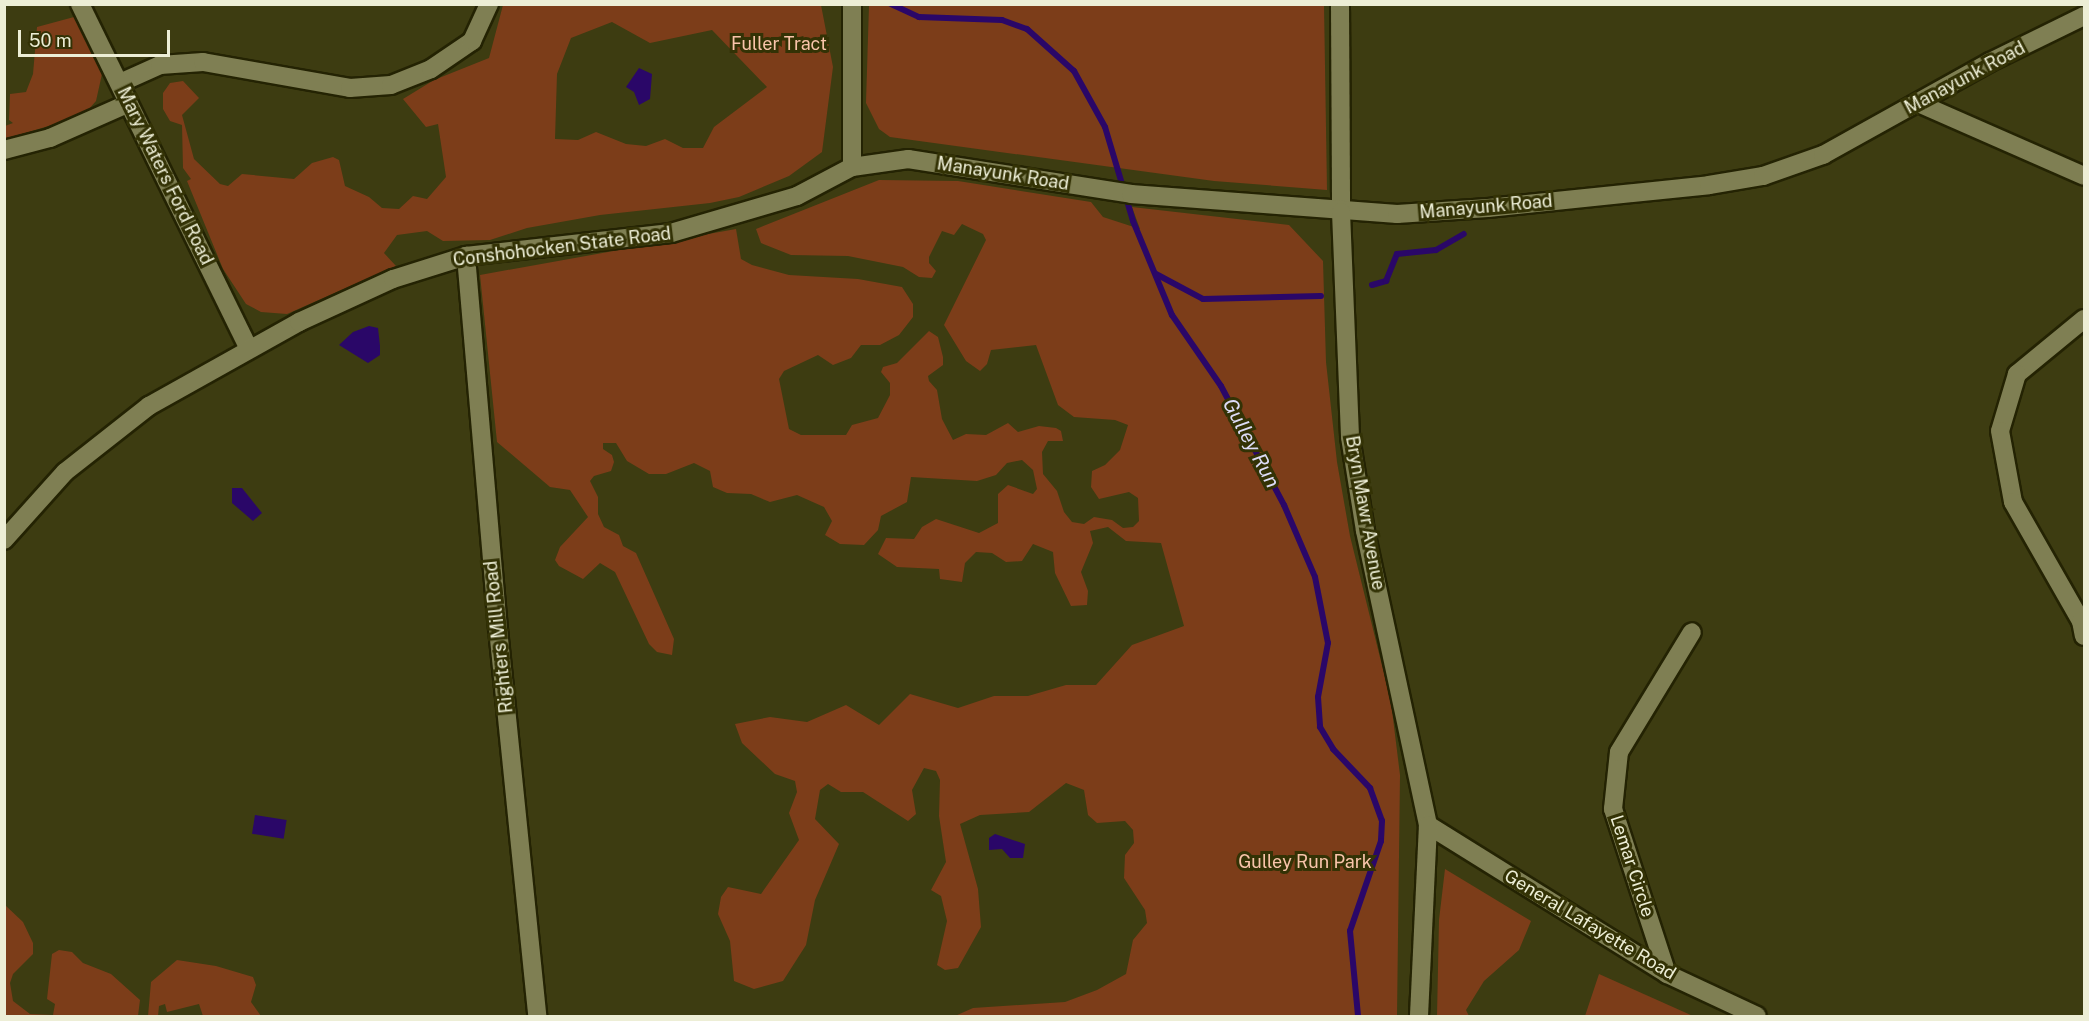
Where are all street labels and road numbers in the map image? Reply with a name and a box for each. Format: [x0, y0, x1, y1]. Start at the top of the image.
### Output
street label: Manayunk Road [1901, 37, 2029, 119]
street label: Mary Waters Ford Road [112, 83, 218, 269]
street label: Manayunk Road [935, 153, 1071, 195]
street label: Manayunk Road [1419, 190, 1553, 224]
street label: Conshohocken State Road [452, 223, 672, 271]
street label: Bryn Mawr Avenue [1341, 434, 1389, 592]
street label: Righters Mill Road [480, 560, 518, 714]
street label: Lemar Circle [1605, 812, 1659, 920]
street label: General Lafayette Road [1500, 865, 1680, 985]

